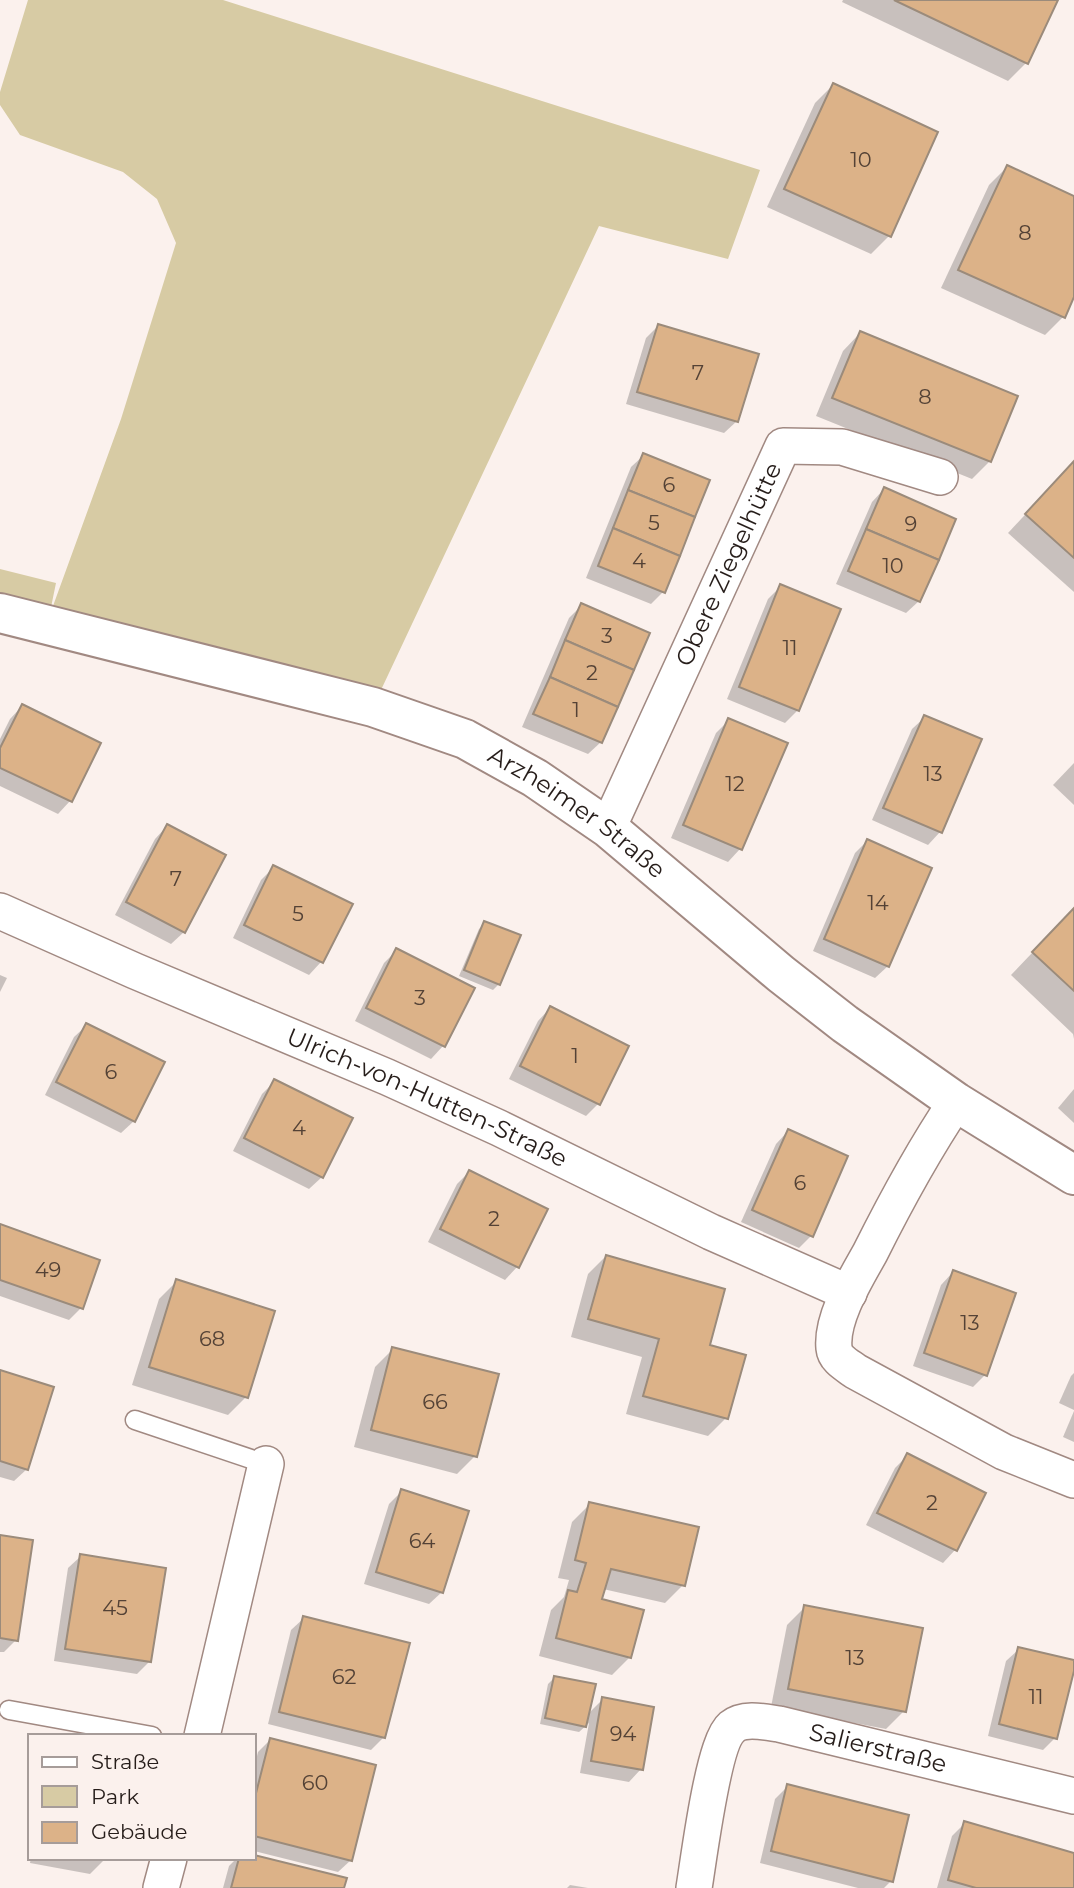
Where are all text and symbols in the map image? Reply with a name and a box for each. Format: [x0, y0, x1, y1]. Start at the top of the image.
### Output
house number: 10 [850, 147, 872, 172]
house number: 8 [1018, 220, 1032, 245]
house number: 7 [692, 360, 704, 385]
house number: 8 [918, 384, 932, 409]
street label: Obere Ziegelhütte [669, 458, 787, 670]
house number: 6 [663, 472, 676, 497]
house number: 5 [648, 510, 660, 535]
house number: 9 [905, 511, 917, 536]
house number: 4 [632, 548, 646, 573]
house number: 10 [882, 553, 904, 578]
house number: 3 [601, 623, 613, 648]
house number: 11 [782, 635, 798, 660]
house number: 2 [586, 660, 598, 685]
house number: 1 [572, 697, 580, 722]
street label: Arzheimer Straße [483, 740, 671, 884]
house number: 13 [923, 761, 943, 786]
house number: 12 [725, 771, 745, 796]
house number: 7 [170, 866, 182, 891]
house number: 14 [867, 890, 889, 915]
house number: 5 [292, 901, 304, 926]
house number: 3 [414, 985, 426, 1010]
street label: Ulrich-von-Hutten-Straße [283, 1022, 572, 1173]
house number: 1 [571, 1043, 579, 1068]
house number: 6 [105, 1059, 118, 1084]
house number: 4 [292, 1115, 306, 1140]
house number: 6 [794, 1170, 807, 1195]
house number: 2 [488, 1206, 500, 1231]
house number: 49 [35, 1257, 61, 1282]
house number: 13 [960, 1310, 980, 1335]
house number: 68 [199, 1326, 225, 1351]
house number: 66 [422, 1389, 448, 1414]
house number: 2 [926, 1490, 938, 1515]
house number: 64 [409, 1528, 435, 1553]
house number: 45 [102, 1595, 128, 1620]
house number: 13 [845, 1645, 865, 1670]
house number: 62 [332, 1664, 356, 1689]
house number: 11 [1028, 1684, 1044, 1709]
street label: Salierstraße [806, 1717, 950, 1778]
house number: 94 [610, 1721, 636, 1746]
legend [28, 1734, 256, 1860]
text: Straße [91, 1749, 159, 1774]
house number: 60 [302, 1770, 328, 1795]
text: Park [91, 1784, 139, 1809]
text: Gebäude [91, 1819, 188, 1844]

